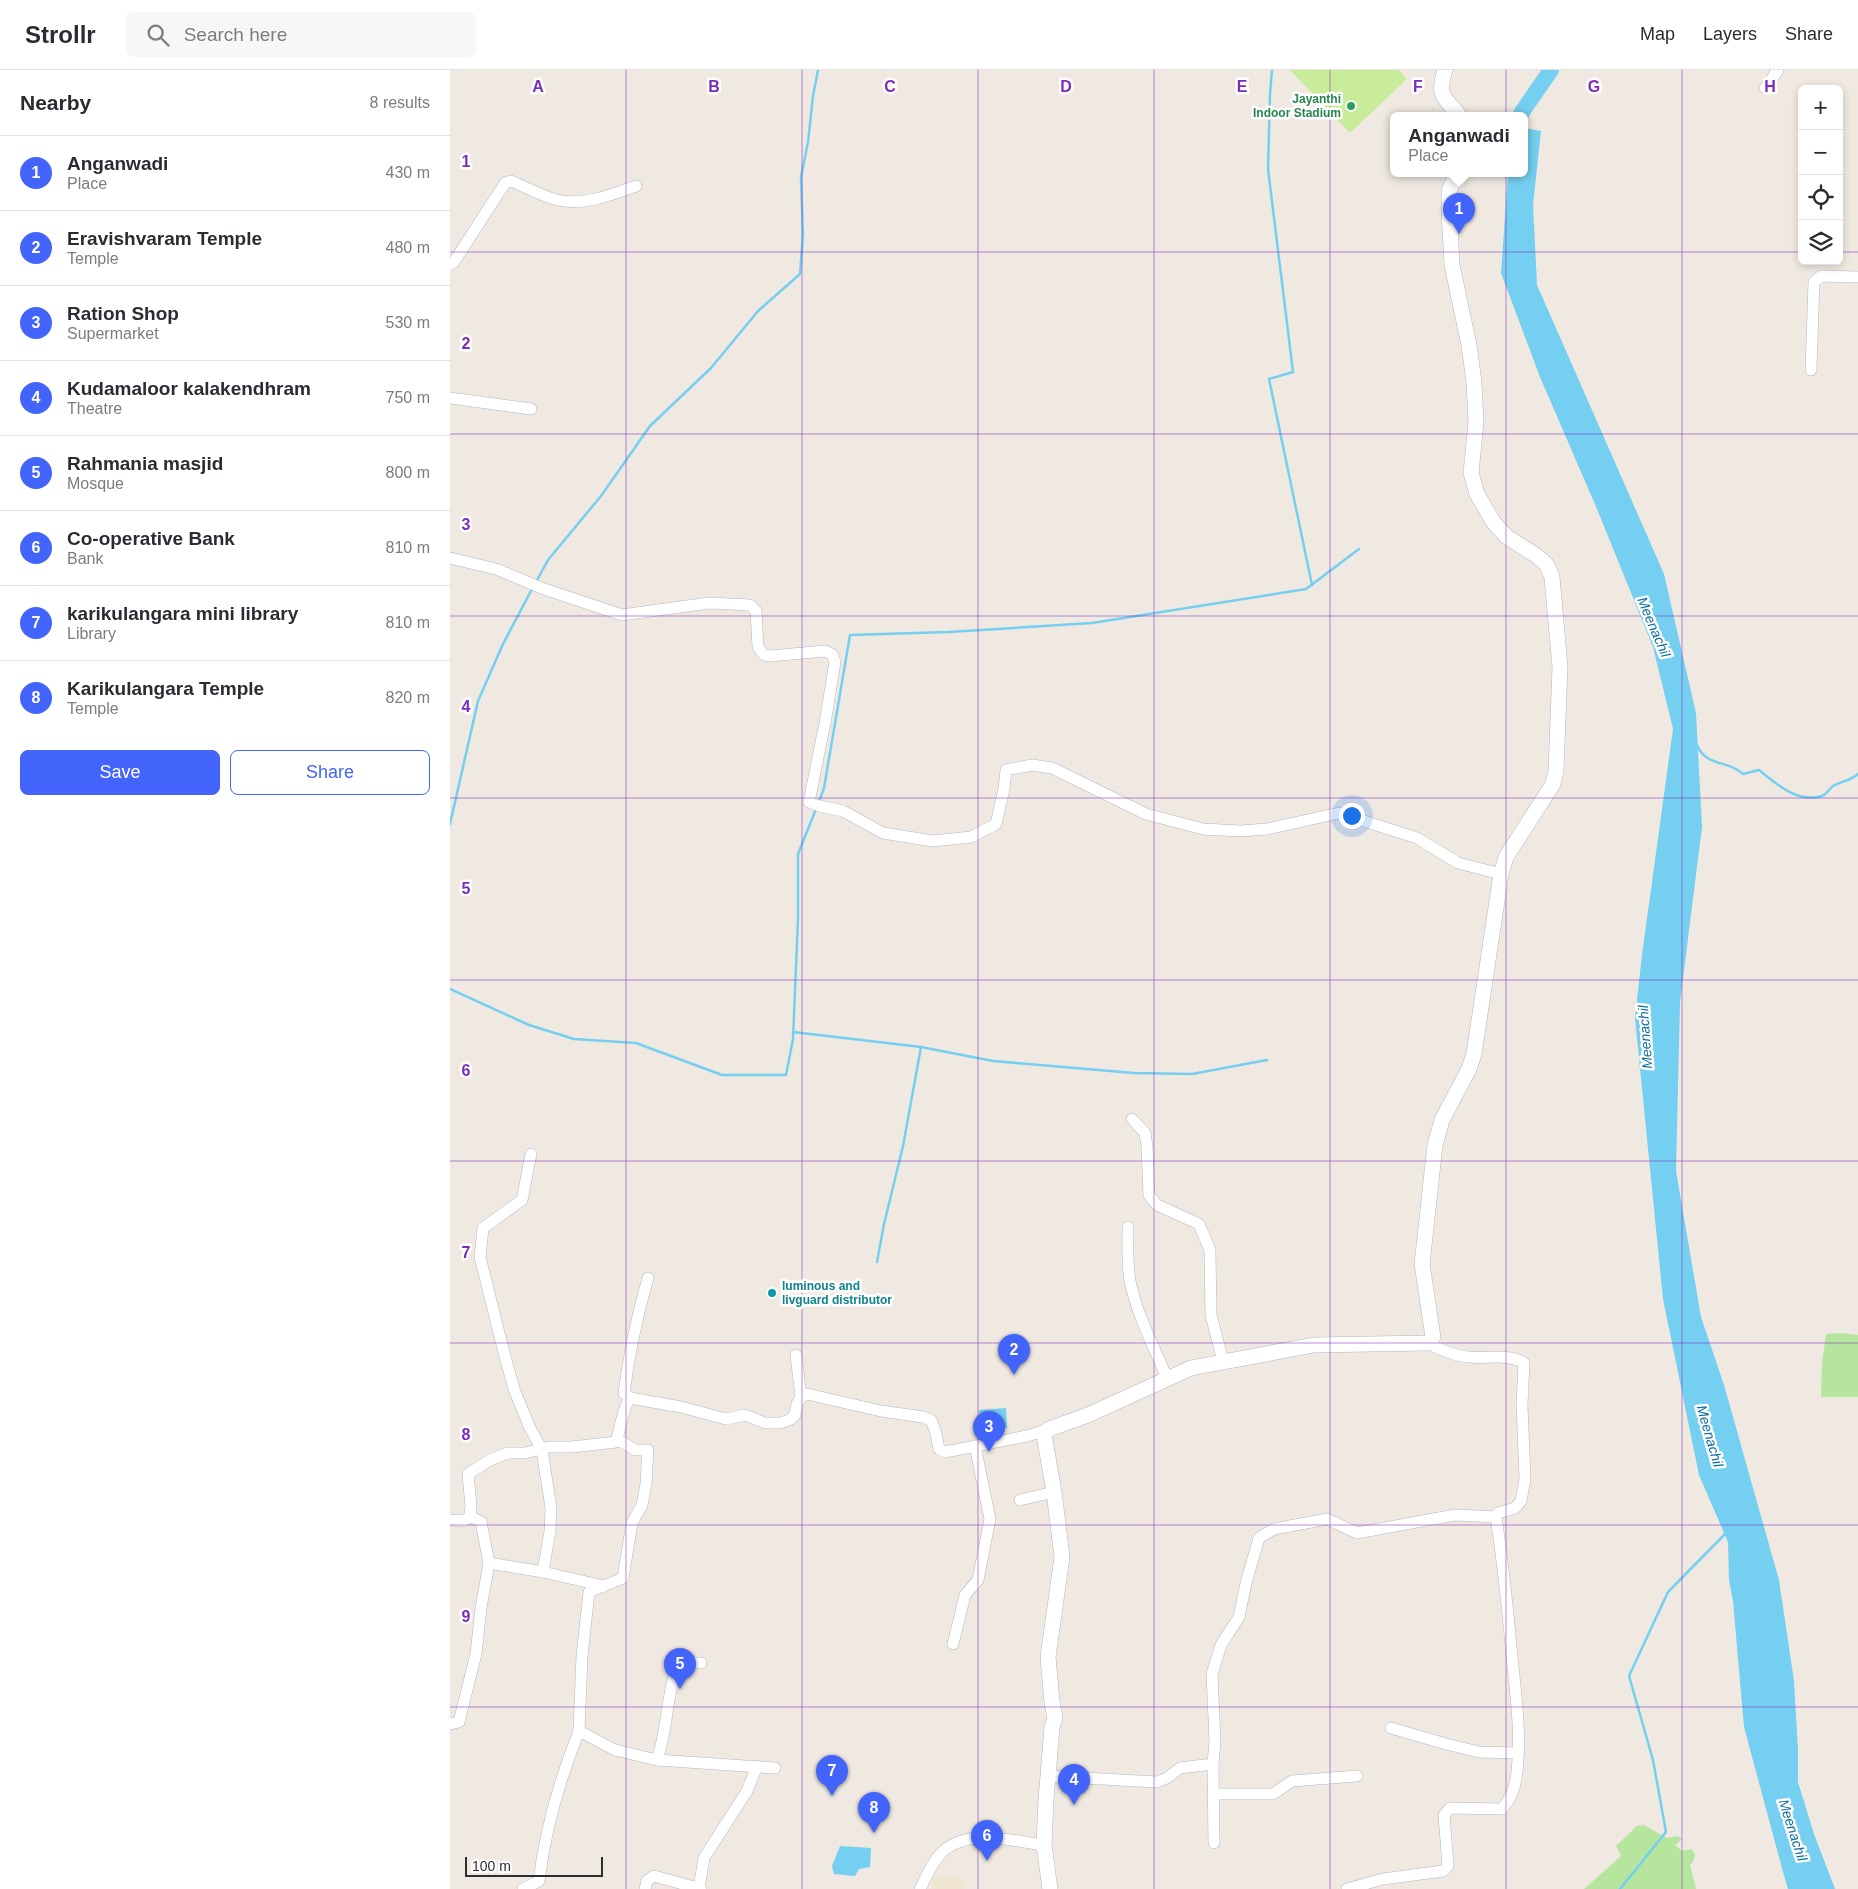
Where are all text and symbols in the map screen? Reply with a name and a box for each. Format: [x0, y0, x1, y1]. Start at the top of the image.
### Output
search box [126, 12, 476, 57]
text: Strollr [25, 21, 96, 48]
icon: search [144, 21, 172, 49]
text: Search here [184, 24, 287, 45]
text: Map [1640, 24, 1675, 44]
text: Layers [1703, 24, 1757, 44]
text: Share [1785, 24, 1833, 44]
text: A [532, 78, 544, 95]
text: B [708, 78, 720, 95]
text: C [884, 78, 896, 95]
text: D [1060, 78, 1072, 95]
text: E [1237, 78, 1248, 95]
text: F [1413, 78, 1423, 95]
text: G [1588, 78, 1600, 95]
text: H [1764, 78, 1776, 95]
map controls [1798, 85, 1843, 265]
button: + [1798, 85, 1843, 130]
text: Nearby [20, 91, 91, 114]
place label: Jayanthi Indoor Stadium [1253, 92, 1341, 120]
text: 8 results [370, 94, 430, 111]
marker: Jayanthi Indoor Stadium [1345, 100, 1357, 112]
popup [1390, 112, 1528, 177]
text: Anganwadi [1408, 125, 1510, 146]
button: − [1798, 130, 1843, 175]
text: Place [1408, 147, 1448, 164]
text: Anganwadi [67, 153, 168, 174]
text: 1 [462, 153, 471, 170]
text: 1 [32, 164, 40, 181]
text: 430 m [386, 164, 430, 181]
text: Place [67, 175, 107, 192]
button: locate [1798, 175, 1843, 220]
pin: 1 [1443, 193, 1475, 234]
button: layers [1798, 220, 1843, 265]
text: Eravishvaram Temple [67, 228, 262, 249]
text: 2 [32, 239, 40, 256]
text: 480 m [386, 239, 430, 256]
text: Temple [67, 250, 119, 267]
text: Ration Shop [67, 303, 179, 324]
text: 3 [32, 314, 40, 331]
text: 530 m [386, 314, 430, 331]
text: Supermarket [67, 325, 159, 342]
text: 2 [462, 335, 471, 352]
text: Kudamaloor kalakendhram [67, 378, 311, 399]
text: 4 [32, 389, 40, 406]
text: 750 m [386, 389, 430, 406]
text: Theatre [67, 400, 122, 417]
text: Rahmania masjid [67, 453, 223, 474]
text: 5 [32, 464, 40, 481]
text: 800 m [386, 464, 430, 481]
text: Mosque [67, 475, 124, 492]
text: 3 [462, 516, 471, 533]
text: Co-operative Bank [67, 528, 235, 549]
text: 6 [32, 539, 40, 556]
text: 810 m [386, 539, 430, 556]
text: Bank [67, 550, 103, 567]
water label: Meenachil [1634, 594, 1674, 660]
text: karikulangara mini library [67, 603, 298, 624]
text: 7 [32, 614, 40, 631]
text: 810 m [386, 614, 430, 631]
text: Library [67, 625, 116, 642]
text: Karikulangara Temple [67, 678, 264, 699]
text: 8 [32, 689, 40, 706]
text: 820 m [386, 689, 430, 706]
text: 4 [462, 698, 471, 715]
text: Temple [67, 700, 119, 717]
button: Save [20, 750, 220, 795]
button: Share [230, 750, 430, 795]
your location [1339, 803, 1365, 829]
text: 5 [462, 880, 471, 897]
water label: Meenachil [1635, 1004, 1655, 1069]
text: 6 [462, 1062, 471, 1079]
text: 7 [462, 1244, 471, 1261]
place label: luminous and livguard distributor [782, 1279, 892, 1307]
marker: luminous and livguard distributor [766, 1287, 778, 1299]
pin: 2 [998, 1334, 1030, 1375]
water label: Meenachil [1694, 1403, 1727, 1470]
pin: 3 [973, 1411, 1005, 1452]
text: 8 [462, 1426, 471, 1443]
text: 9 [462, 1608, 471, 1625]
pin: 5 [664, 1648, 696, 1689]
pin: 7 [816, 1755, 848, 1796]
pin: 4 [1058, 1764, 1090, 1805]
pin: 8 [858, 1792, 890, 1833]
water label: Meenachil [1776, 1797, 1811, 1864]
pin: 6 [971, 1820, 1003, 1861]
scale bar [465, 1854, 602, 1877]
text: 100 m [472, 1858, 511, 1874]

